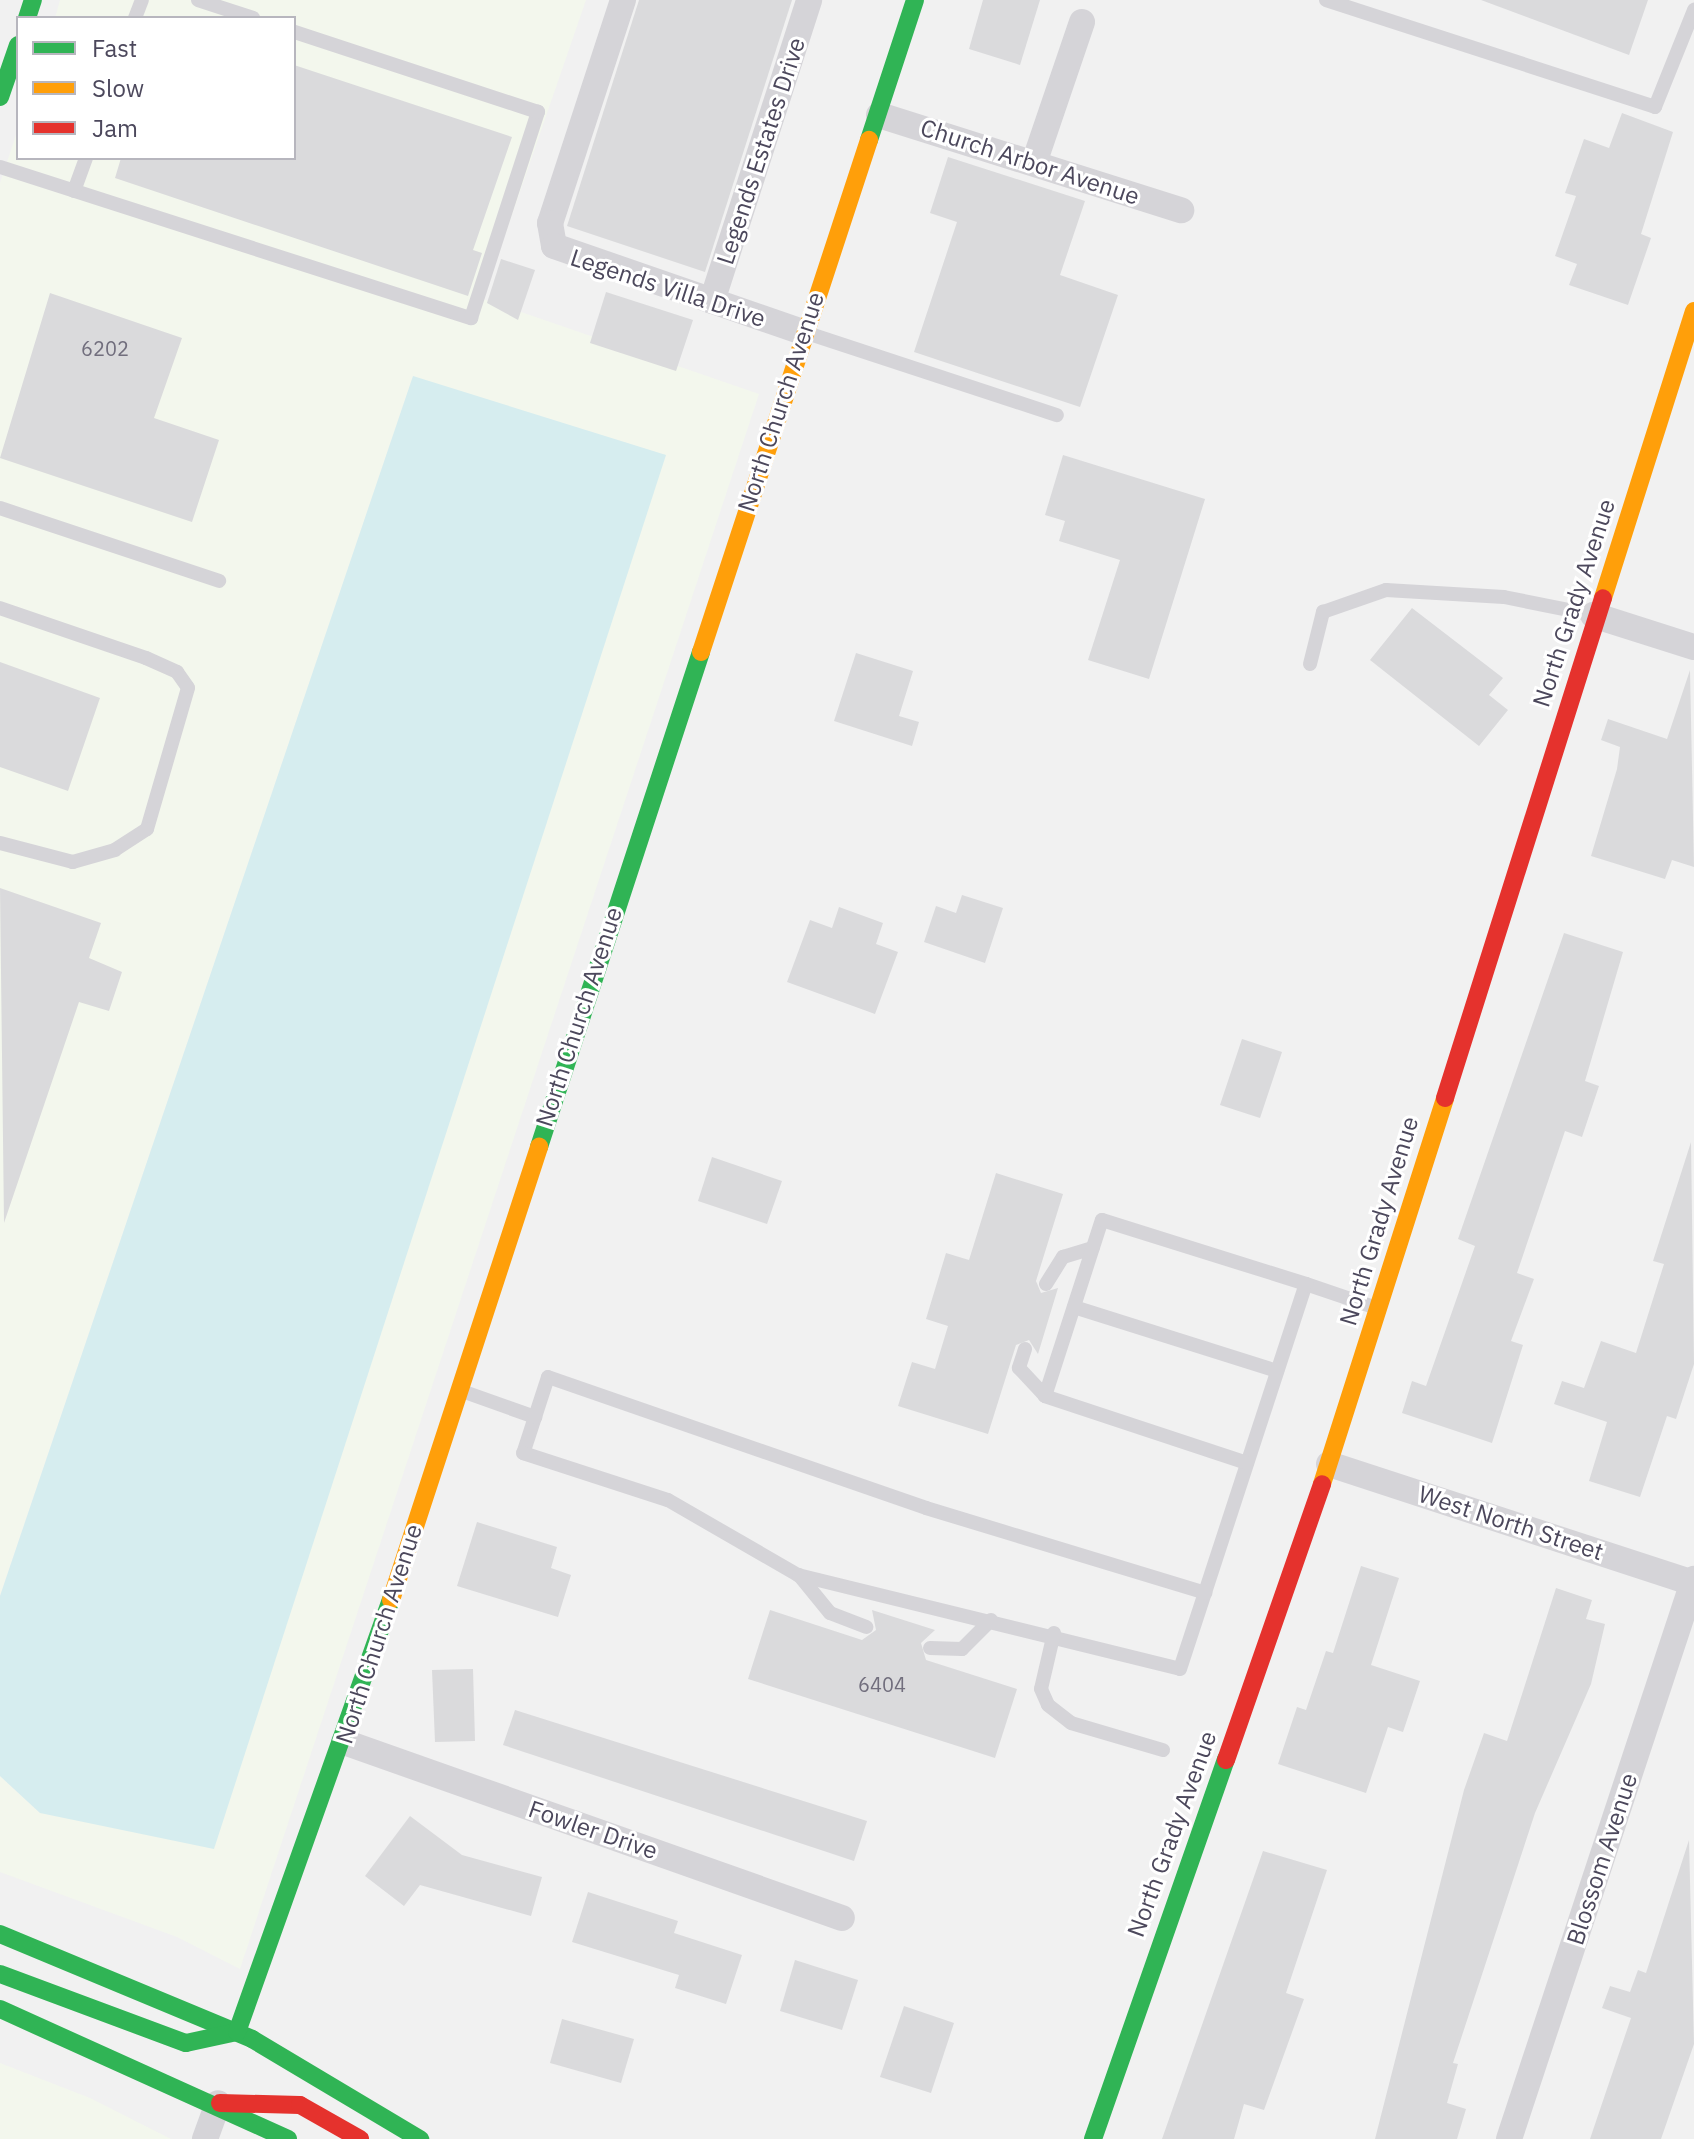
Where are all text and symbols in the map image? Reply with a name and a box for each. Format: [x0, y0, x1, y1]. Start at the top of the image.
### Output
legend [16, 16, 296, 160]
text: Fast [92, 32, 137, 64]
street label: Legends Estates Drive [711, 34, 811, 268]
text: Slow [92, 72, 144, 104]
text: Jam [92, 112, 138, 144]
street label: Church Arbor Avenue [917, 113, 1143, 211]
street label: Legends Villa Drive [567, 243, 769, 333]
street label: North Church Avenue [732, 288, 830, 516]
house number: 6202 [81, 336, 129, 360]
street label: North Grady Avenue [1527, 495, 1621, 711]
street label: North Church Avenue [530, 903, 628, 1131]
street label: North Grady Avenue [1334, 1113, 1424, 1329]
street label: West North Street [1415, 1480, 1607, 1566]
street label: North Church Avenue [330, 1520, 428, 1748]
house number: 6404 [858, 1672, 906, 1696]
street label: North Grady Avenue [1121, 1727, 1223, 1941]
street label: Blossom Avenue [1561, 1769, 1643, 1949]
street label: Fowler Drive [525, 1794, 661, 1866]

